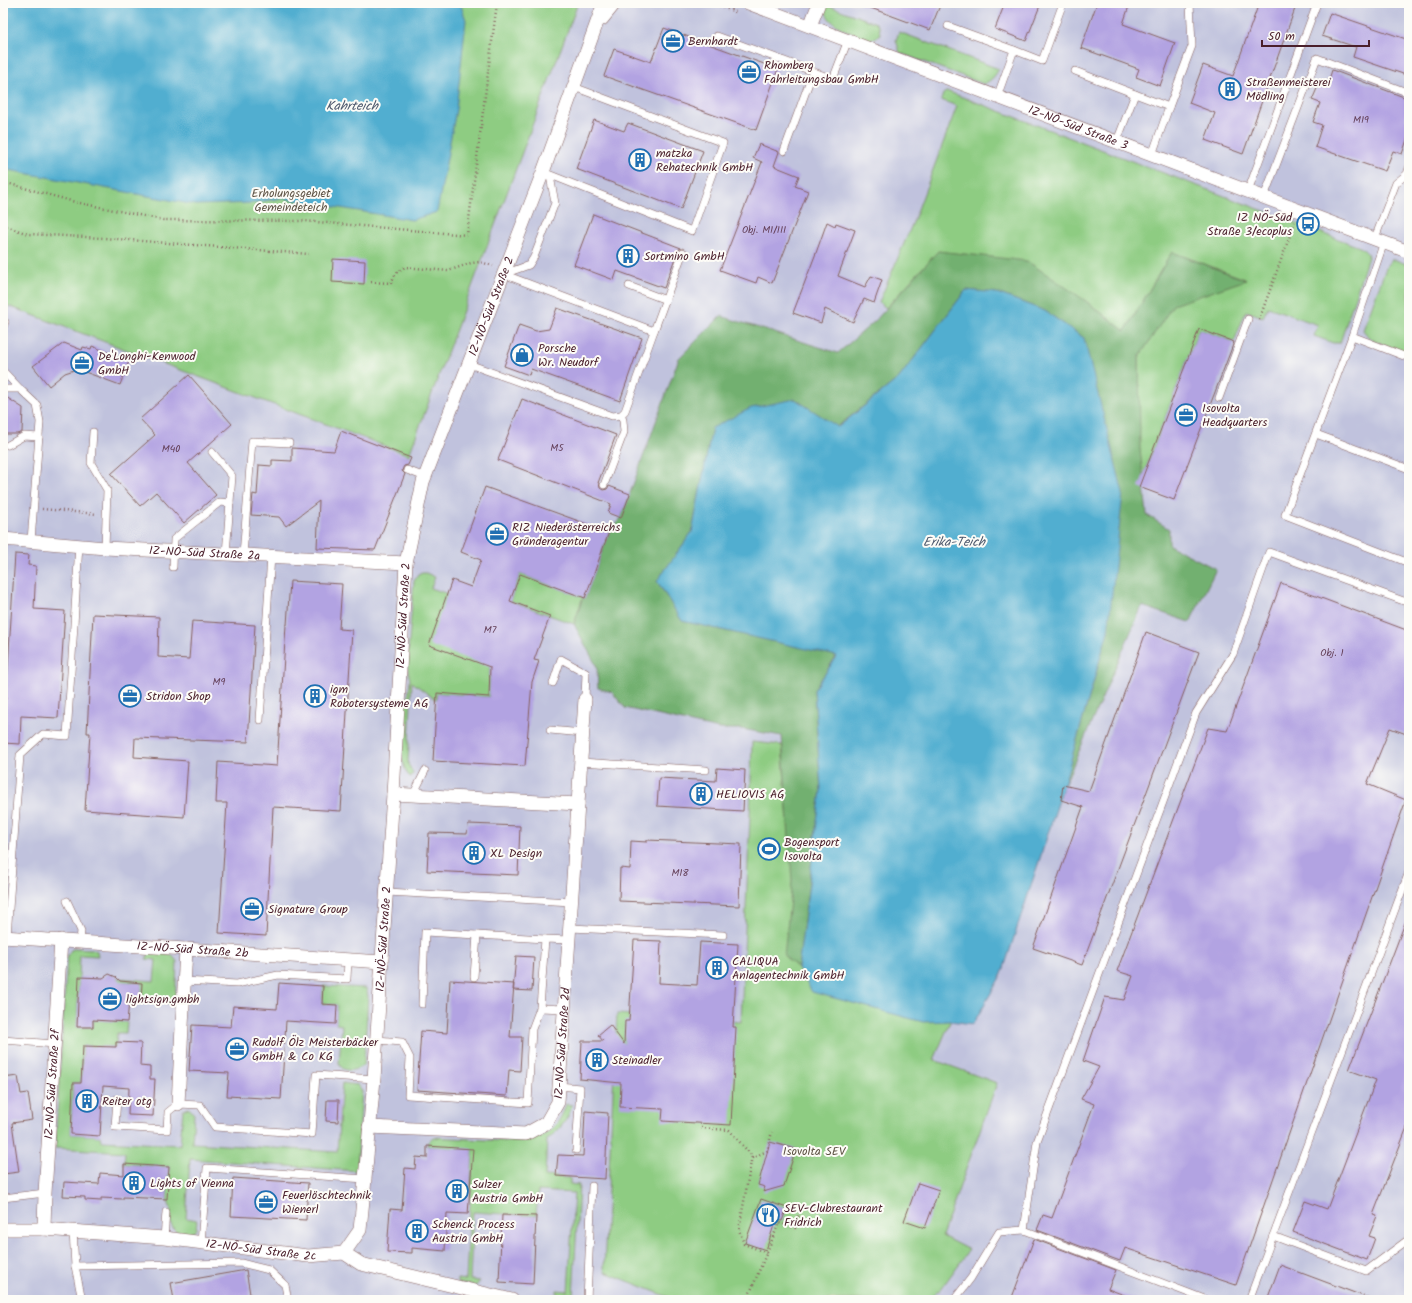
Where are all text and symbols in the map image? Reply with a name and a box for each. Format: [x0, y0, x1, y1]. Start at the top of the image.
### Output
scale bar [1262, 22, 1369, 48]
text: 50 m [1268, 27, 1295, 46]
office icon: Bernhardt [660, 28, 686, 54]
place label: Bernhardt [688, 32, 738, 51]
place label: Rhomberg Fahrleitungsbau GmbH [764, 56, 879, 89]
office icon: Rhomberg Fahrleitungsbau GmbH [736, 59, 762, 85]
place label: Straßenmeisterei Mödling [1246, 73, 1332, 106]
building icon: Straßenmeisterei Mödling [1217, 76, 1243, 102]
water label: Kahrteich [326, 96, 379, 117]
street label: IZ-NÖ-Süd Straße 3 [1026, 100, 1131, 155]
house number: M19 [1353, 112, 1369, 128]
place label: matzka Rehatechnik GmbH [656, 144, 753, 177]
building icon: matzka Rehatechnik GmbH [627, 147, 653, 173]
park label: Erholungsgebiet Gemeindeteich [251, 184, 331, 217]
place label: IZ NÖ-Süd Straße 3/ecoplus [1207, 208, 1293, 241]
bus stop icon: IZ NÖ-Süd Straße 3/ecoplus [1295, 211, 1321, 237]
house number: Obj. M1/III [742, 222, 786, 238]
building icon: Sortmino GmbH [615, 243, 641, 269]
place label: Sortmino GmbH [644, 247, 725, 266]
street label: IZ-NÖ-Süd Straße 2 [463, 253, 519, 359]
place label: Porsche Wr. Neudorf [538, 339, 600, 372]
shop icon: Porsche Wr. Neudorf [509, 342, 535, 368]
place label: De'Longhi-Kenwood GmbH [98, 347, 197, 380]
office icon: De'Longhi-Kenwood GmbH [69, 350, 95, 376]
place label: Isovolta Headquarters [1202, 399, 1267, 432]
office icon: Isovolta Headquarters [1173, 402, 1199, 428]
house number: M5 [550, 440, 564, 456]
house number: M40 [162, 441, 180, 457]
place label: RIZ Niederösterreichs Gründeragentur [512, 518, 620, 551]
office icon: RIZ Niederösterreichs Gründeragentur [484, 521, 510, 547]
water label: Erika-Teich [923, 532, 986, 553]
street label: IZ-NÖ-Süd Straße 2a [148, 541, 261, 565]
street label: IZ-NÖ-Süd Straße 2 [391, 562, 415, 669]
house number: M7 [484, 622, 497, 638]
house number: Obj. 1 [1320, 645, 1344, 661]
house number: M9 [213, 674, 225, 690]
place label: igm Robotersysteme AG [330, 680, 429, 713]
office icon: Stridon Shop [117, 683, 143, 709]
building icon: igm Robotersysteme AG [302, 683, 328, 709]
place label: Stridon Shop [146, 687, 211, 706]
building icon: HELIOVIS AG [688, 781, 714, 807]
place label: HELIOVIS AG [716, 785, 785, 804]
place label: Bogensport Isovolta [784, 833, 840, 866]
sports icon: Bogensport Isovolta [756, 836, 782, 862]
building icon: XL Design [461, 840, 487, 866]
place label: XL Design [490, 844, 542, 863]
house number: M18 [671, 865, 689, 881]
street label: IZ-NÖ-Süd Straße 2 [370, 886, 396, 992]
office icon: Signature Group [239, 896, 265, 922]
place label: Signature Group [268, 900, 348, 919]
street label: IZ-NÖ-Süd Straße 2b [136, 936, 250, 963]
place label: CALIQUA Anlagentechnik GmbH [732, 952, 845, 985]
building icon: CALIQUA Anlagentechnik GmbH [704, 955, 730, 981]
office icon: lightsign.gmbh [97, 986, 123, 1012]
street label: IZ-NÖ-Süd Straße 2d [549, 986, 575, 1100]
place label: lightsign.gmbh [126, 990, 199, 1009]
street label: IZ-NÖ-Süd Straße 2f [39, 1027, 65, 1140]
place label: Rudolf Ölz Meisterbäcker GmbH & Co KG [252, 1033, 379, 1066]
office icon: Rudolf Ölz Meisterbäcker GmbH & Co KG [224, 1036, 250, 1062]
building icon: Steinadler [584, 1047, 610, 1073]
place label: Steinadler [612, 1051, 663, 1070]
building icon: Reiter otg [74, 1088, 100, 1114]
place label: Reiter otg [102, 1092, 152, 1111]
park label: Isovolta SEV [783, 1142, 847, 1161]
building icon: Lights of Vienna [121, 1170, 147, 1196]
place label: Lights of Vienna [150, 1174, 234, 1193]
place label: Sulzer Austria GmbH [472, 1175, 543, 1208]
building icon: Sulzer Austria GmbH [444, 1178, 470, 1204]
place label: Feuerlöschtechnik Wienerl [282, 1186, 371, 1219]
office icon: Feuerlöschtechnik Wienerl [253, 1189, 279, 1215]
place label: SEV-Clubrestaurant Fridrich [784, 1199, 883, 1232]
restaurant icon: SEV-Clubrestaurant Fridrich [755, 1202, 781, 1228]
place label: Schenck Process Austria GmbH [432, 1215, 515, 1248]
building icon: Schenck Process Austria GmbH [404, 1218, 430, 1244]
street label: IZ-NÖ-Süd Straße 2c [205, 1234, 317, 1266]

